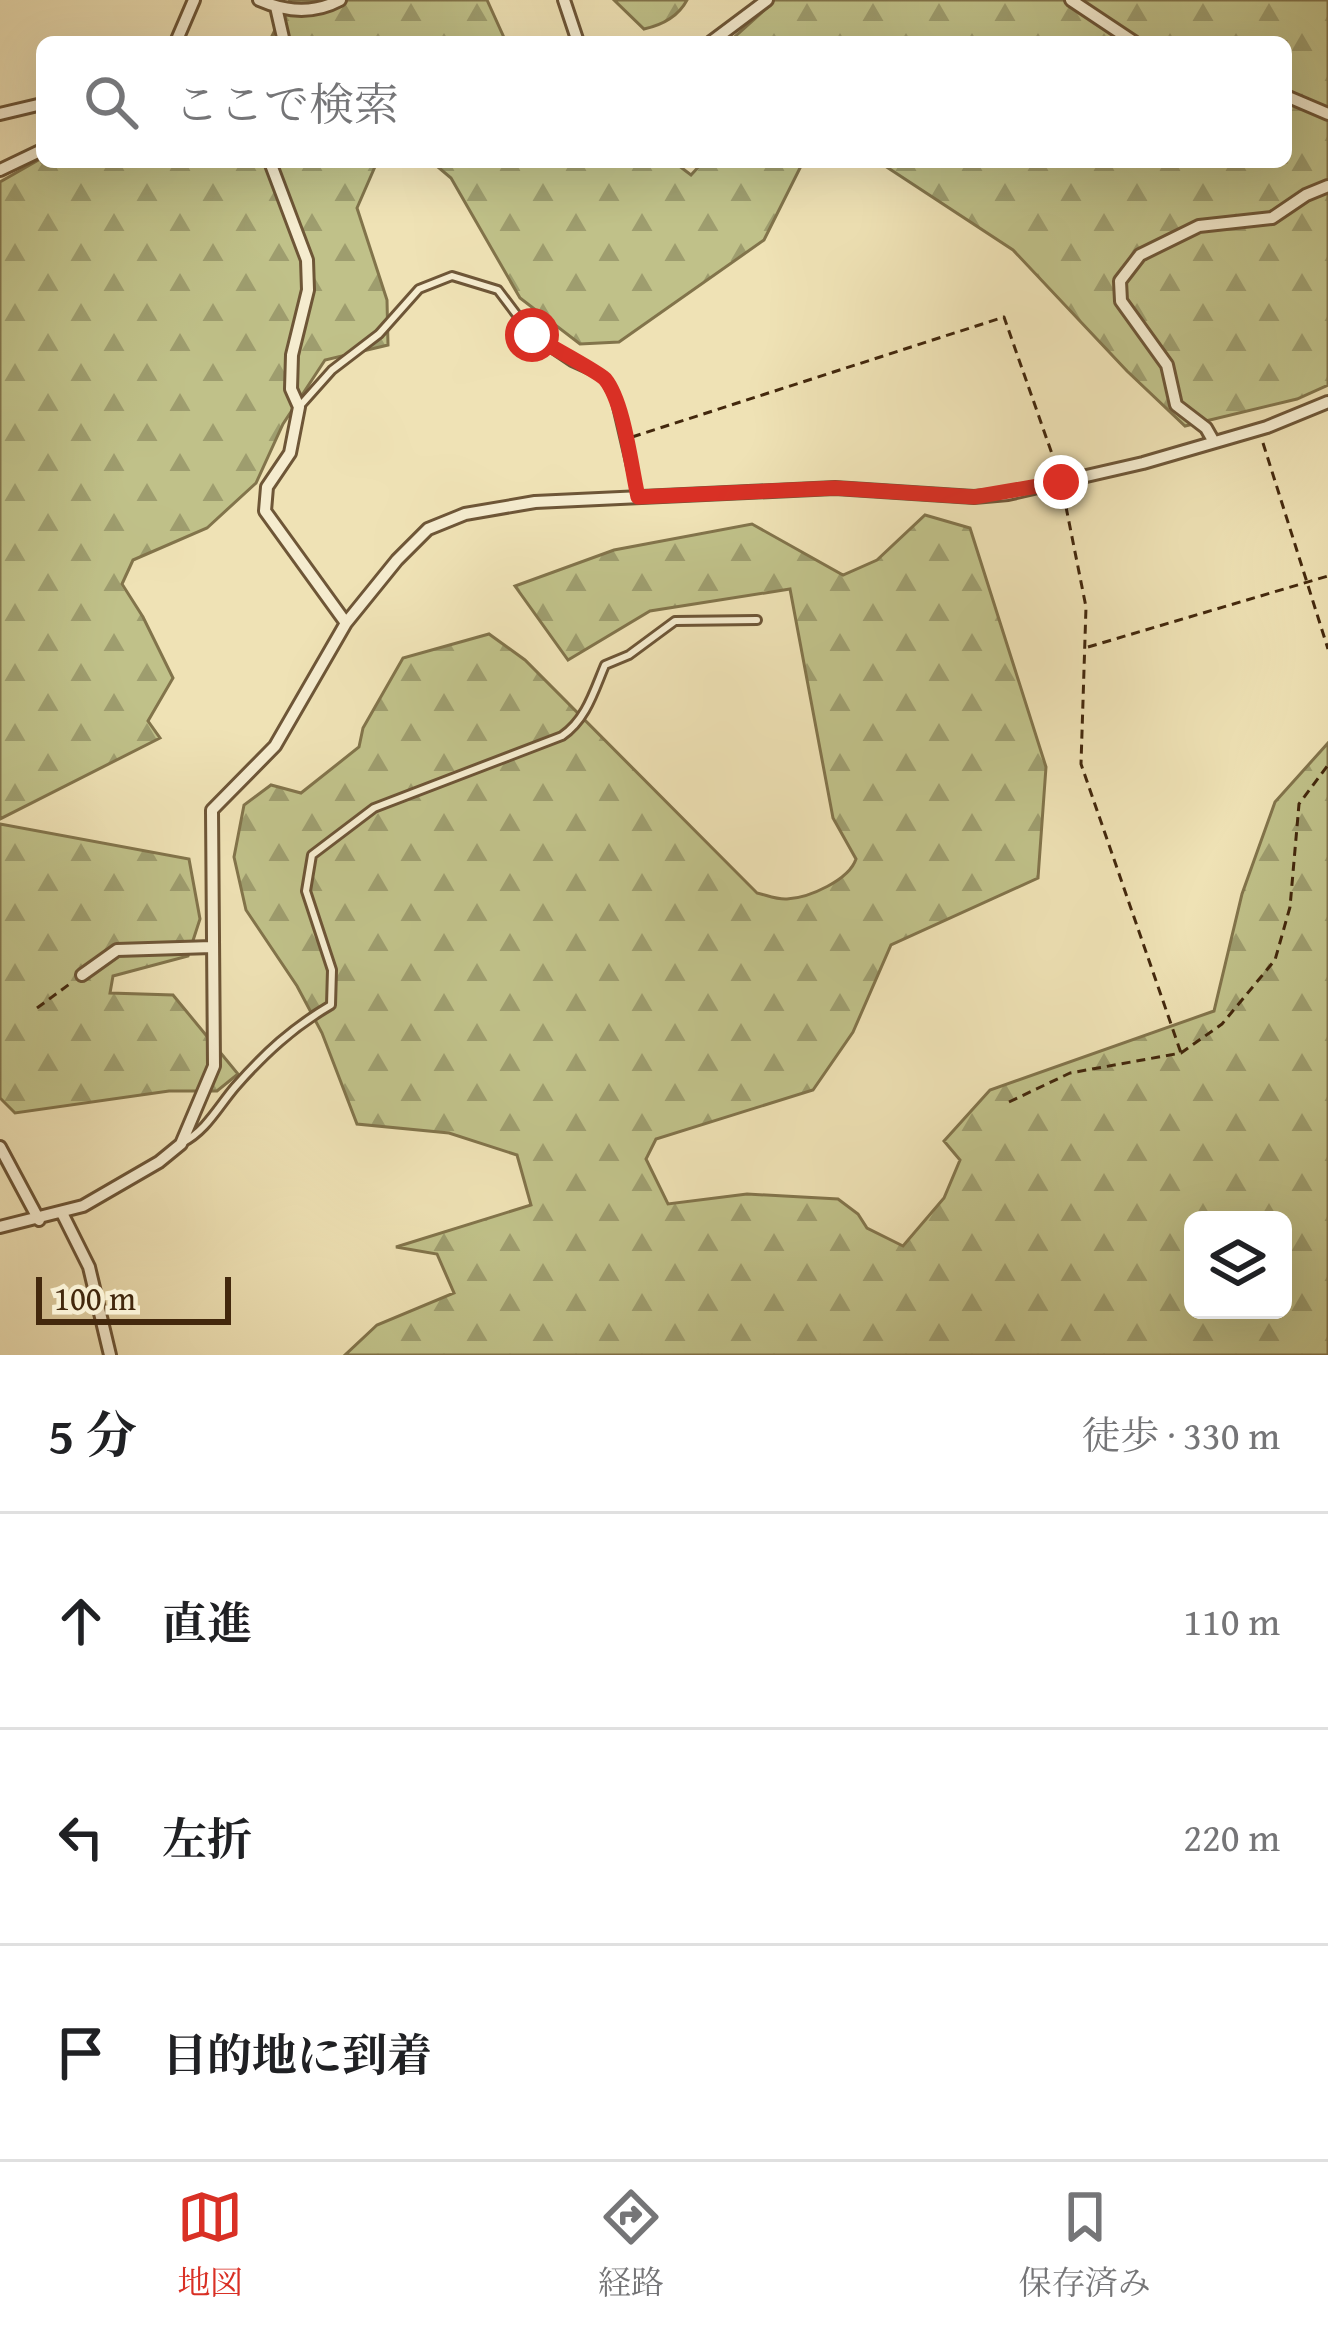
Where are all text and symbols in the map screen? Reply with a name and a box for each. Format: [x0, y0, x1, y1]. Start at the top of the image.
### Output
search box [36, 36, 1292, 168]
icon: search [78, 69, 144, 135]
text: ここで検索 [174, 71, 399, 136]
route start [505, 308, 559, 362]
route end [1034, 455, 1088, 509]
map controls [1184, 1211, 1292, 1319]
button: layers [1184, 1211, 1292, 1319]
scale bar [36, 1271, 231, 1324]
text: 100 m [54, 1274, 136, 1322]
text: 5 分 [48, 1397, 137, 1472]
text: 徒歩 · 330 m [1082, 1406, 1280, 1463]
icon: ahead [48, 1588, 114, 1654]
text: 直進 [162, 1590, 252, 1655]
text: 110 m [1183, 1592, 1280, 1649]
icon: left [48, 1804, 114, 1870]
text: 左折 [162, 1806, 252, 1871]
text: 220 m [1183, 1808, 1280, 1865]
icon: arrive [48, 2020, 114, 2086]
text: 目的地に到着 [162, 2022, 432, 2087]
tab: 地図 [177, 2184, 243, 2306]
tab: 経路 [598, 2184, 664, 2306]
tab: 保存済み [1019, 2184, 1151, 2306]

